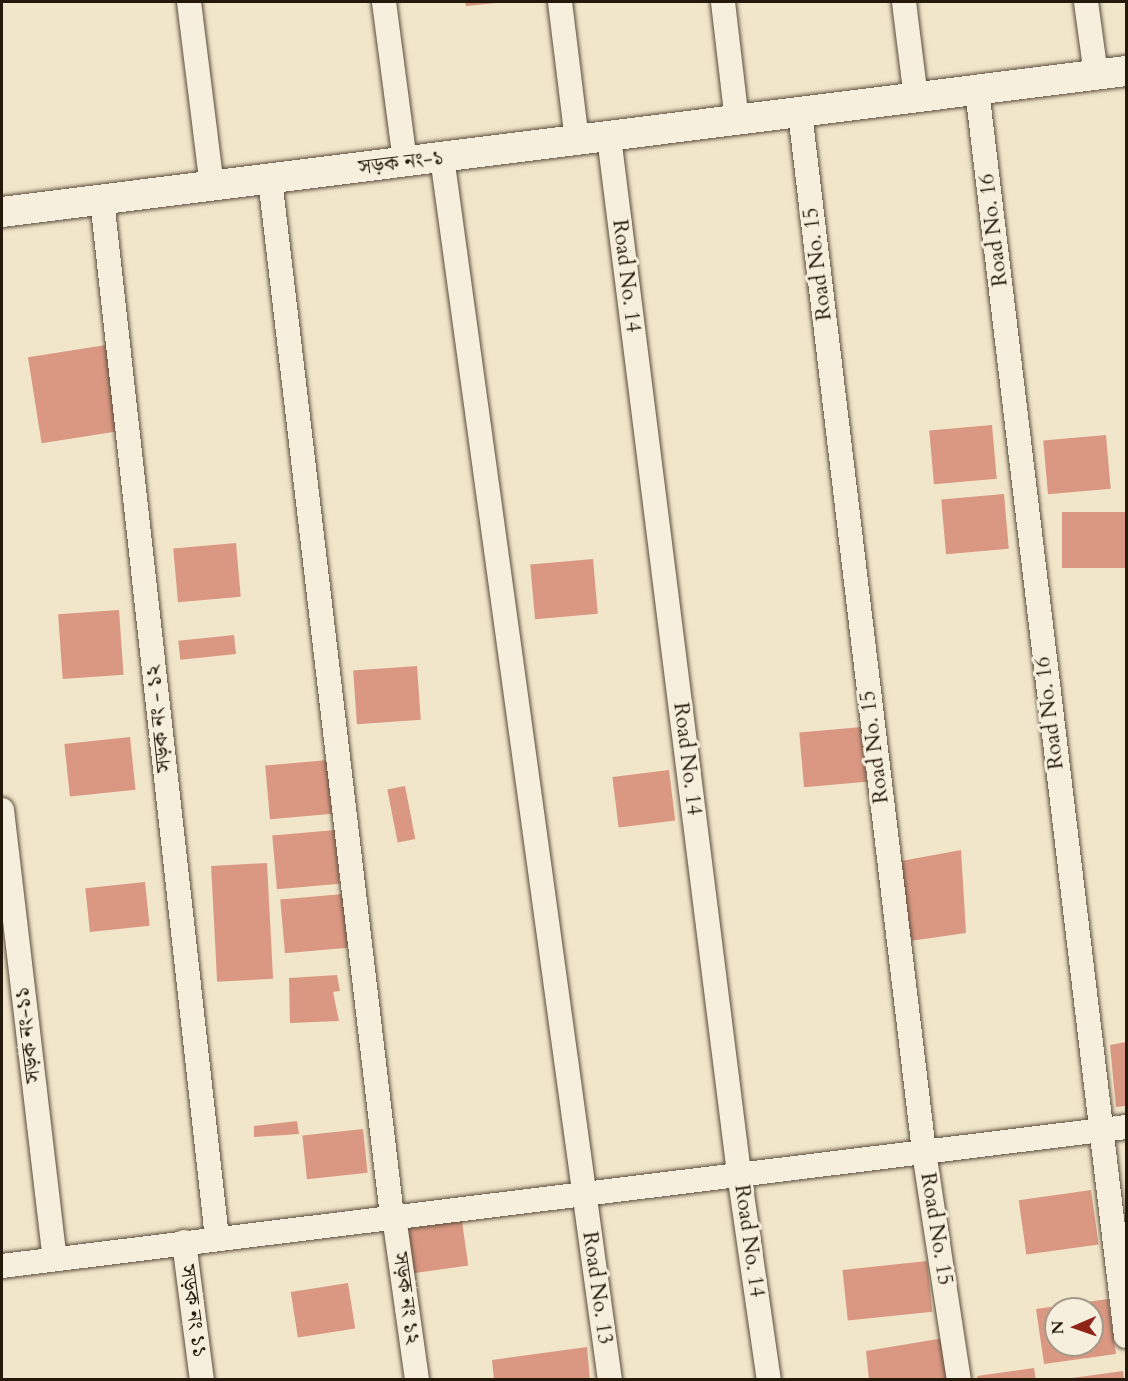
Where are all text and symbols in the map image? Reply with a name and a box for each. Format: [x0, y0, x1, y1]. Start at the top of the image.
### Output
street label: সড়ক নং-১ [357, 145, 445, 181]
street label: Road No. 16 [975, 172, 1013, 288]
street label: Road No. 15 [799, 206, 837, 322]
street label: Road No. 14 [607, 218, 645, 334]
street label: Road No. 16 [1031, 655, 1069, 771]
street label: সড়ক নং - ১২ [141, 664, 177, 774]
street label: Road No. 15 [856, 689, 894, 805]
street label: Road No. 14 [668, 701, 706, 817]
street label: সড়ক নং-১১ [10, 986, 46, 1084]
street label: Road No. 15 [915, 1171, 957, 1287]
street label: Road No. 14 [729, 1183, 769, 1299]
street label: Road No. 13 [577, 1230, 617, 1346]
street label: সড়ক নং ১২ [387, 1251, 425, 1345]
street label: সড়ক নং ১১ [174, 1263, 212, 1359]
north arrow [1044, 1297, 1104, 1357]
text: N [1047, 1320, 1069, 1335]

